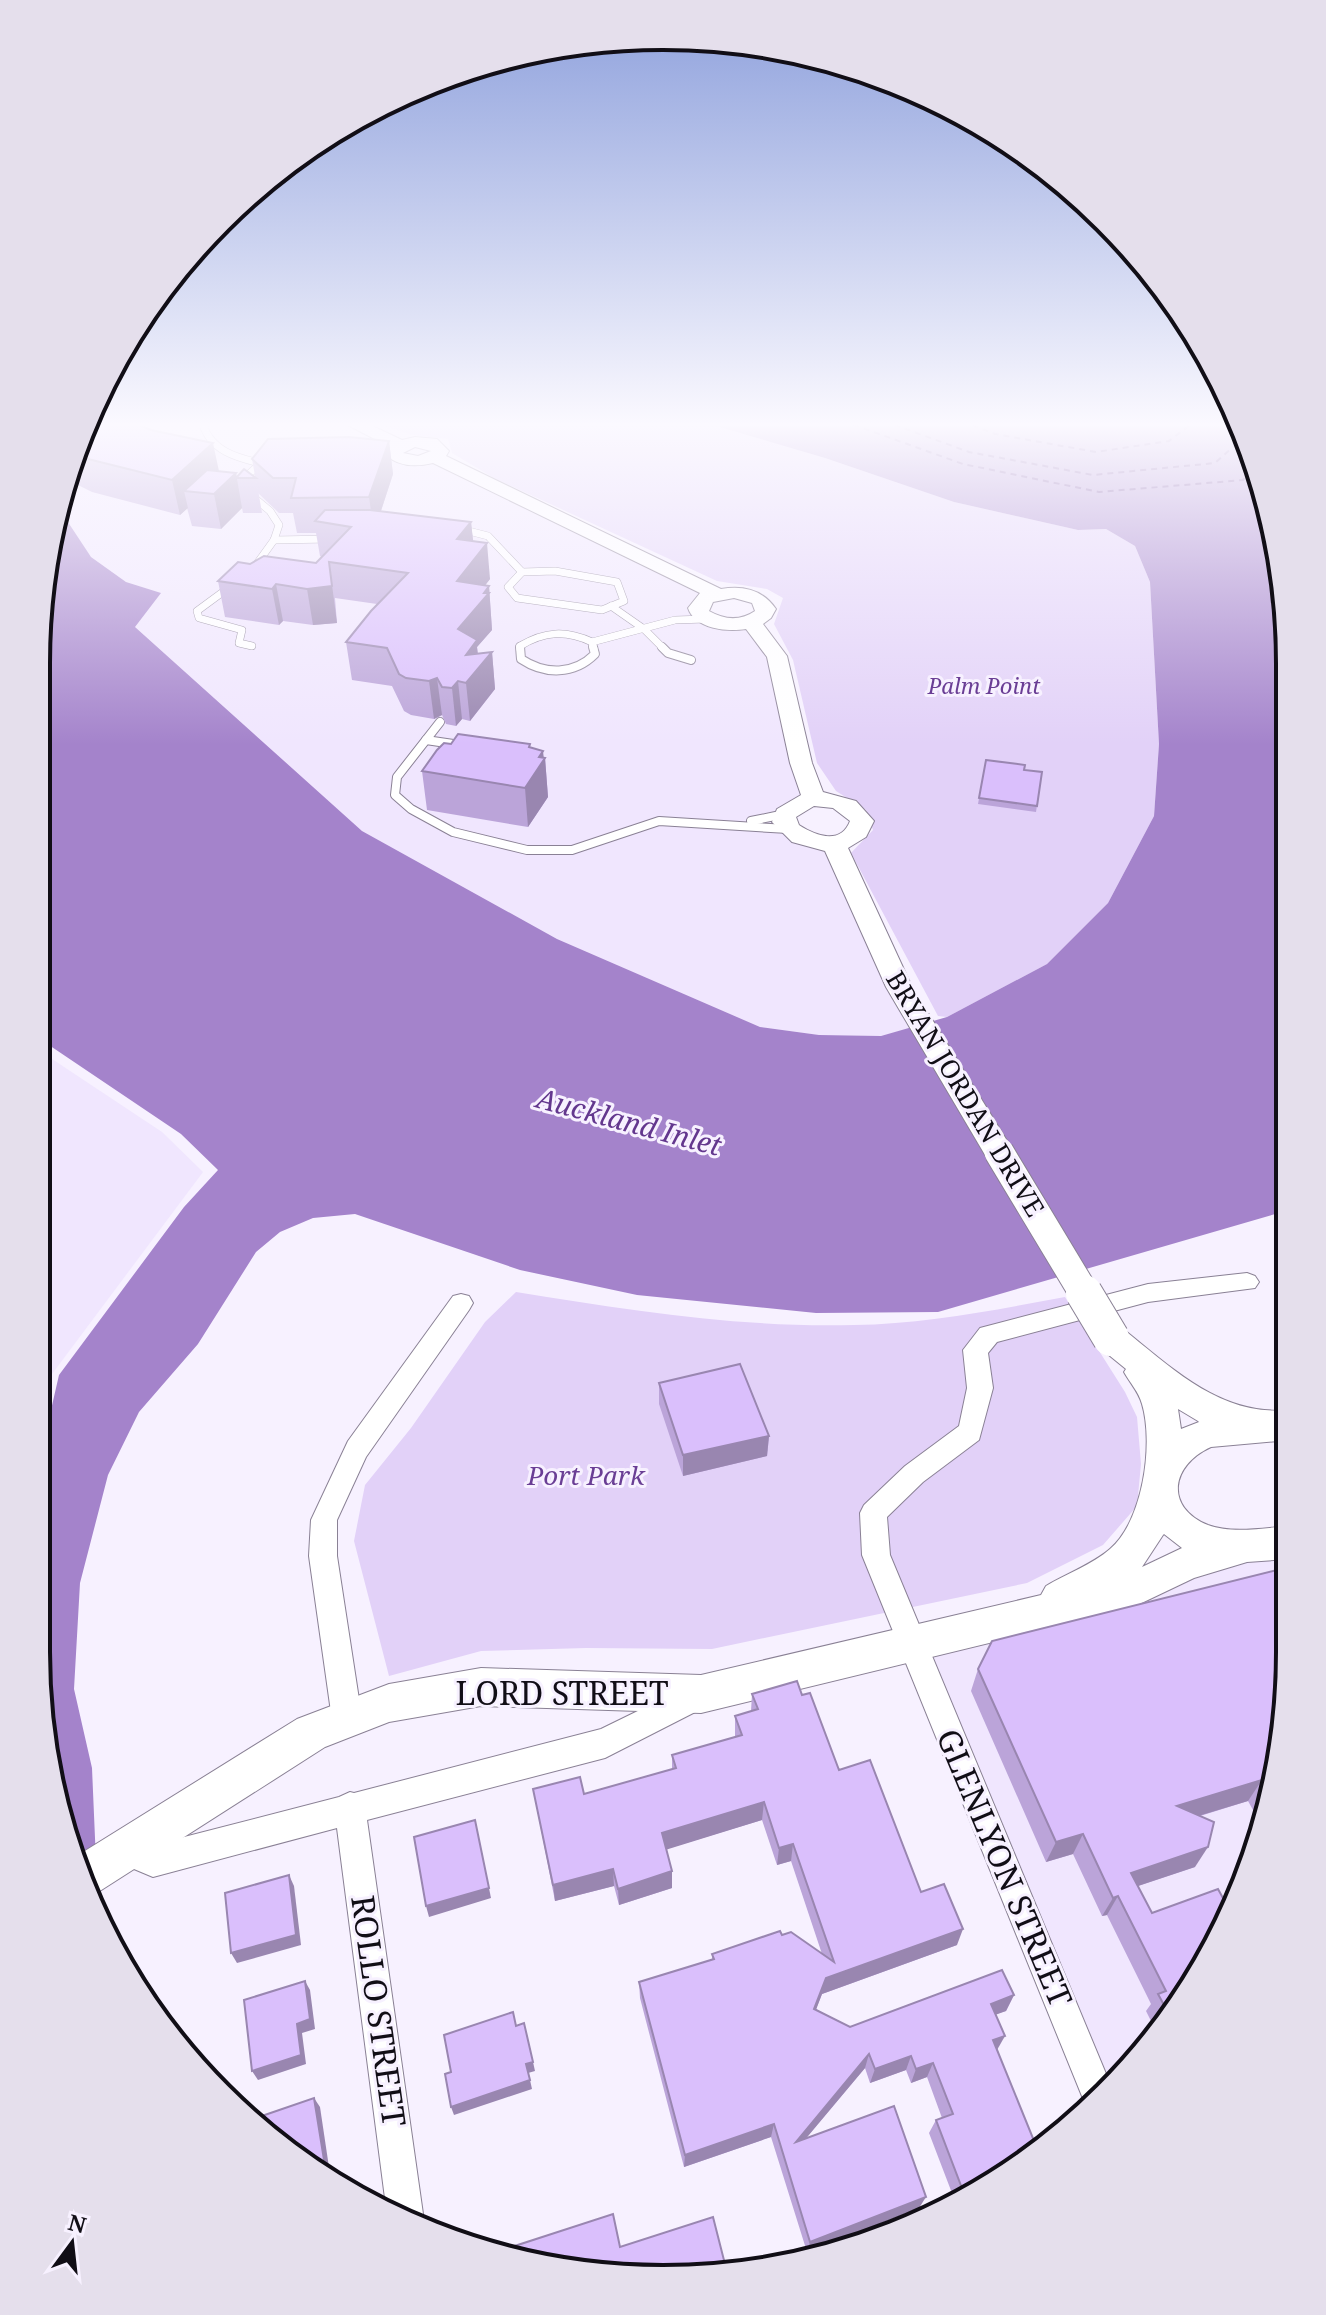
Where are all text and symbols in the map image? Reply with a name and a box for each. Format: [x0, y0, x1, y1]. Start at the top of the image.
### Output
park label: Palm Point [927, 670, 1041, 700]
street label: BRYAN JORDAN DRIVE [878, 964, 1054, 1223]
water label: Auckland Inlet [531, 1078, 727, 1164]
park label: Port Park [526, 1457, 646, 1493]
street label: LORD STREET [455, 1671, 669, 1714]
street label: GLENLYON STREET [927, 1722, 1083, 2013]
street label: ROLLO STREET [342, 1892, 417, 2129]
north arrow [32, 2203, 112, 2283]
text: N [65, 2206, 90, 2239]

